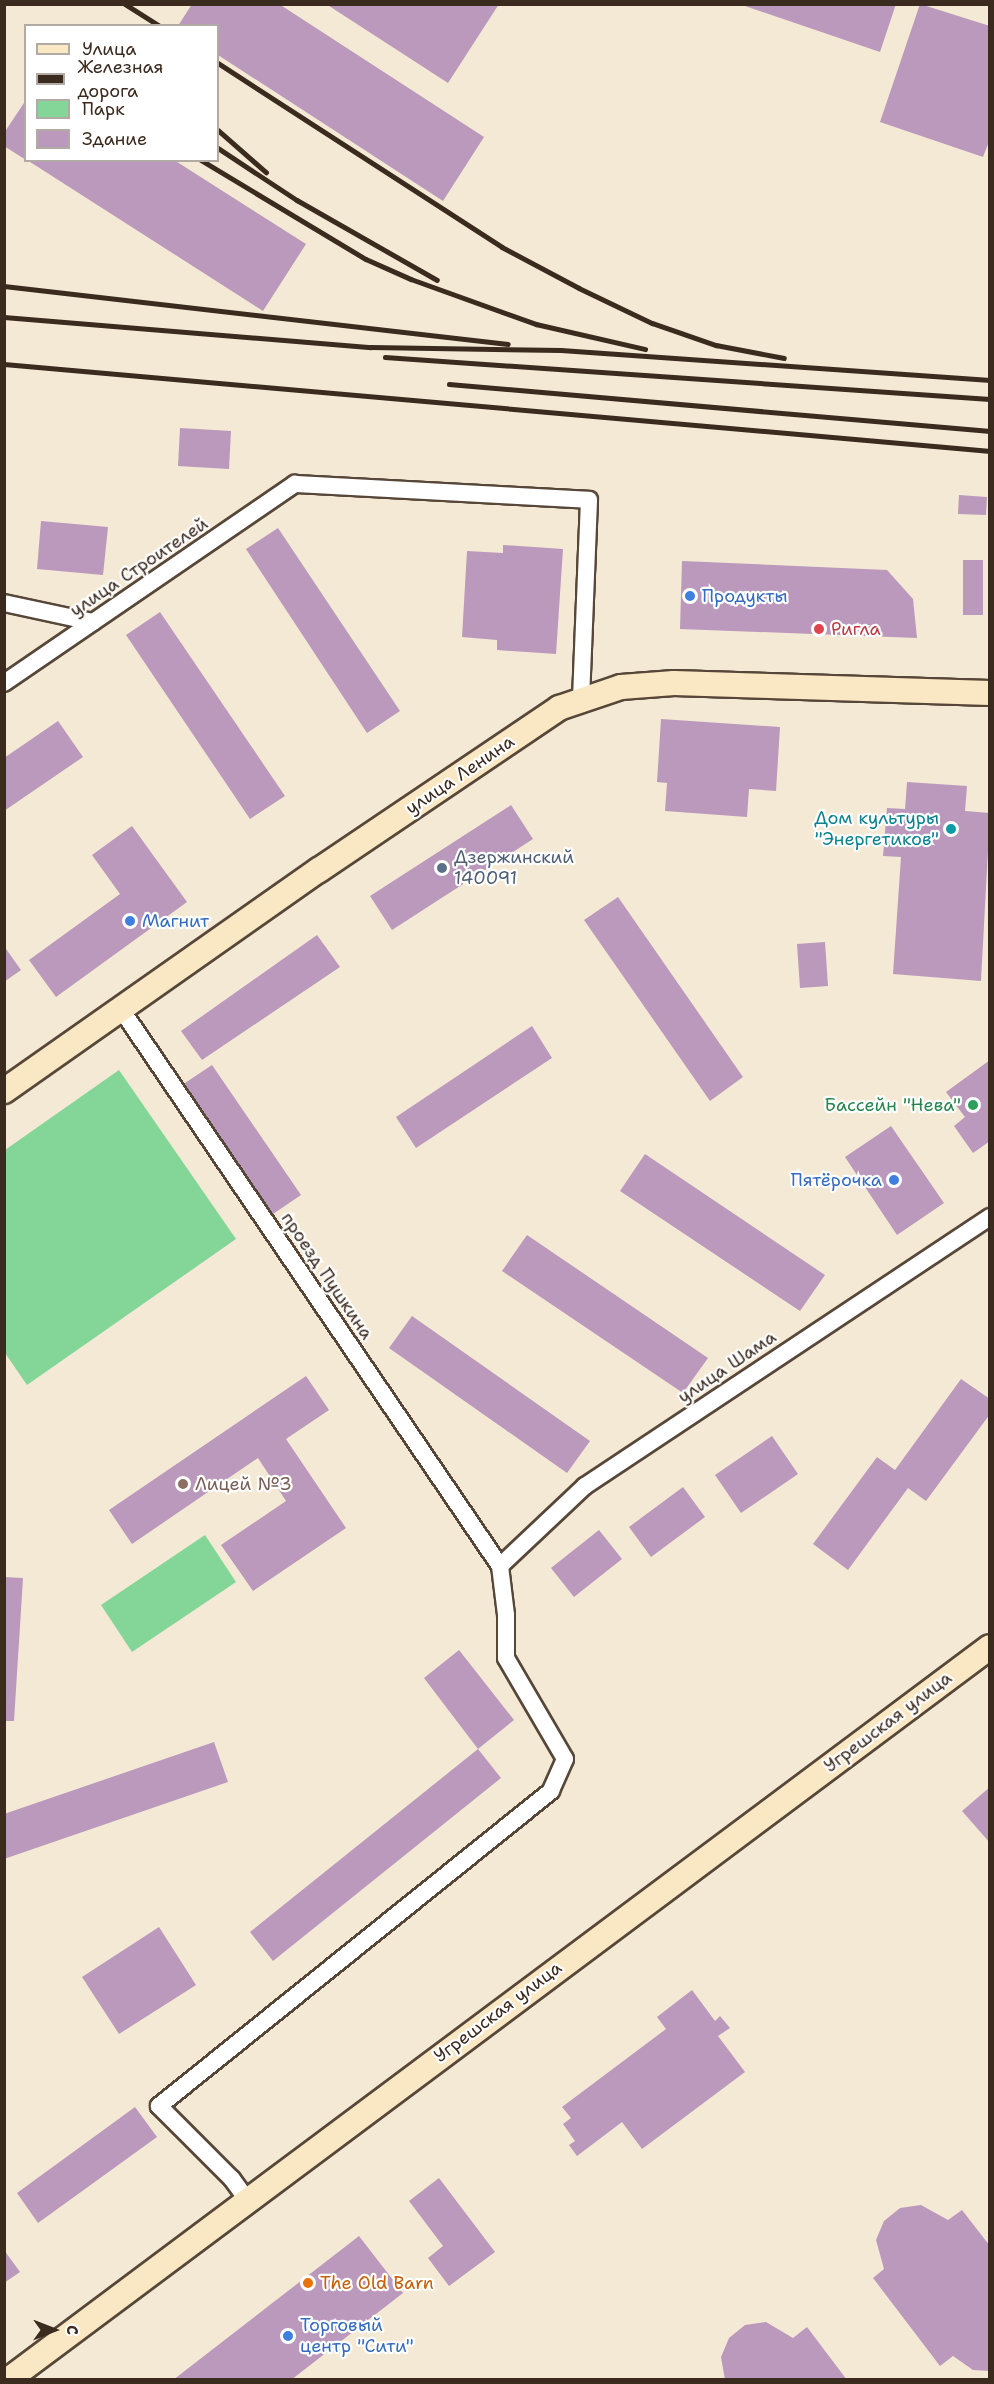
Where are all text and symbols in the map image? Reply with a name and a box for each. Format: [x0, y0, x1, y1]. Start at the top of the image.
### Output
legend [24, 24, 219, 162]
text: Улица [82, 37, 136, 61]
text: Железная дорога [77, 55, 163, 103]
text: Парк [82, 97, 125, 121]
text: Здание [82, 127, 147, 151]
street label: улица Строителей [66, 513, 212, 621]
place label: Продукты [702, 585, 788, 607]
marker: Продукты [683, 589, 697, 603]
place label: Ригла [831, 618, 881, 640]
marker: Ригла [812, 622, 826, 636]
street label: улица Ленина [402, 731, 518, 819]
place label: Дом культуры "Энергетиков" [814, 808, 939, 850]
marker: Дом культуры "Энергетиков" [944, 822, 958, 836]
place label: Дзержинский 140091 [454, 847, 574, 890]
marker: Дзержинский 140091 [435, 861, 449, 875]
place label: Магнит [142, 910, 209, 932]
marker: Магнит [123, 914, 137, 928]
place label: Бассейн "Нева" [824, 1094, 961, 1116]
marker: Бассейн "Нева" [966, 1098, 980, 1112]
place label: Пятёрочка [791, 1169, 882, 1191]
marker: Пятёрочка [887, 1173, 901, 1187]
street label: проезд Пушкина [276, 1208, 378, 1344]
street label: улица Шама [674, 1326, 780, 1408]
place label: Лицей №3 [195, 1473, 292, 1495]
marker: Лицей №3 [176, 1477, 190, 1491]
street label: Угрешская улица [820, 1667, 956, 1777]
street label: Угрешская улица [430, 1957, 566, 2067]
place label: The Old Barn [320, 2272, 434, 2294]
marker: The Old Barn [301, 2276, 315, 2290]
north arrow [24, 2300, 84, 2360]
place label: Торговый центр "Сити" [300, 2315, 414, 2358]
text: С [62, 2325, 83, 2335]
marker: Торговый центр "Сити" [281, 2329, 295, 2343]

